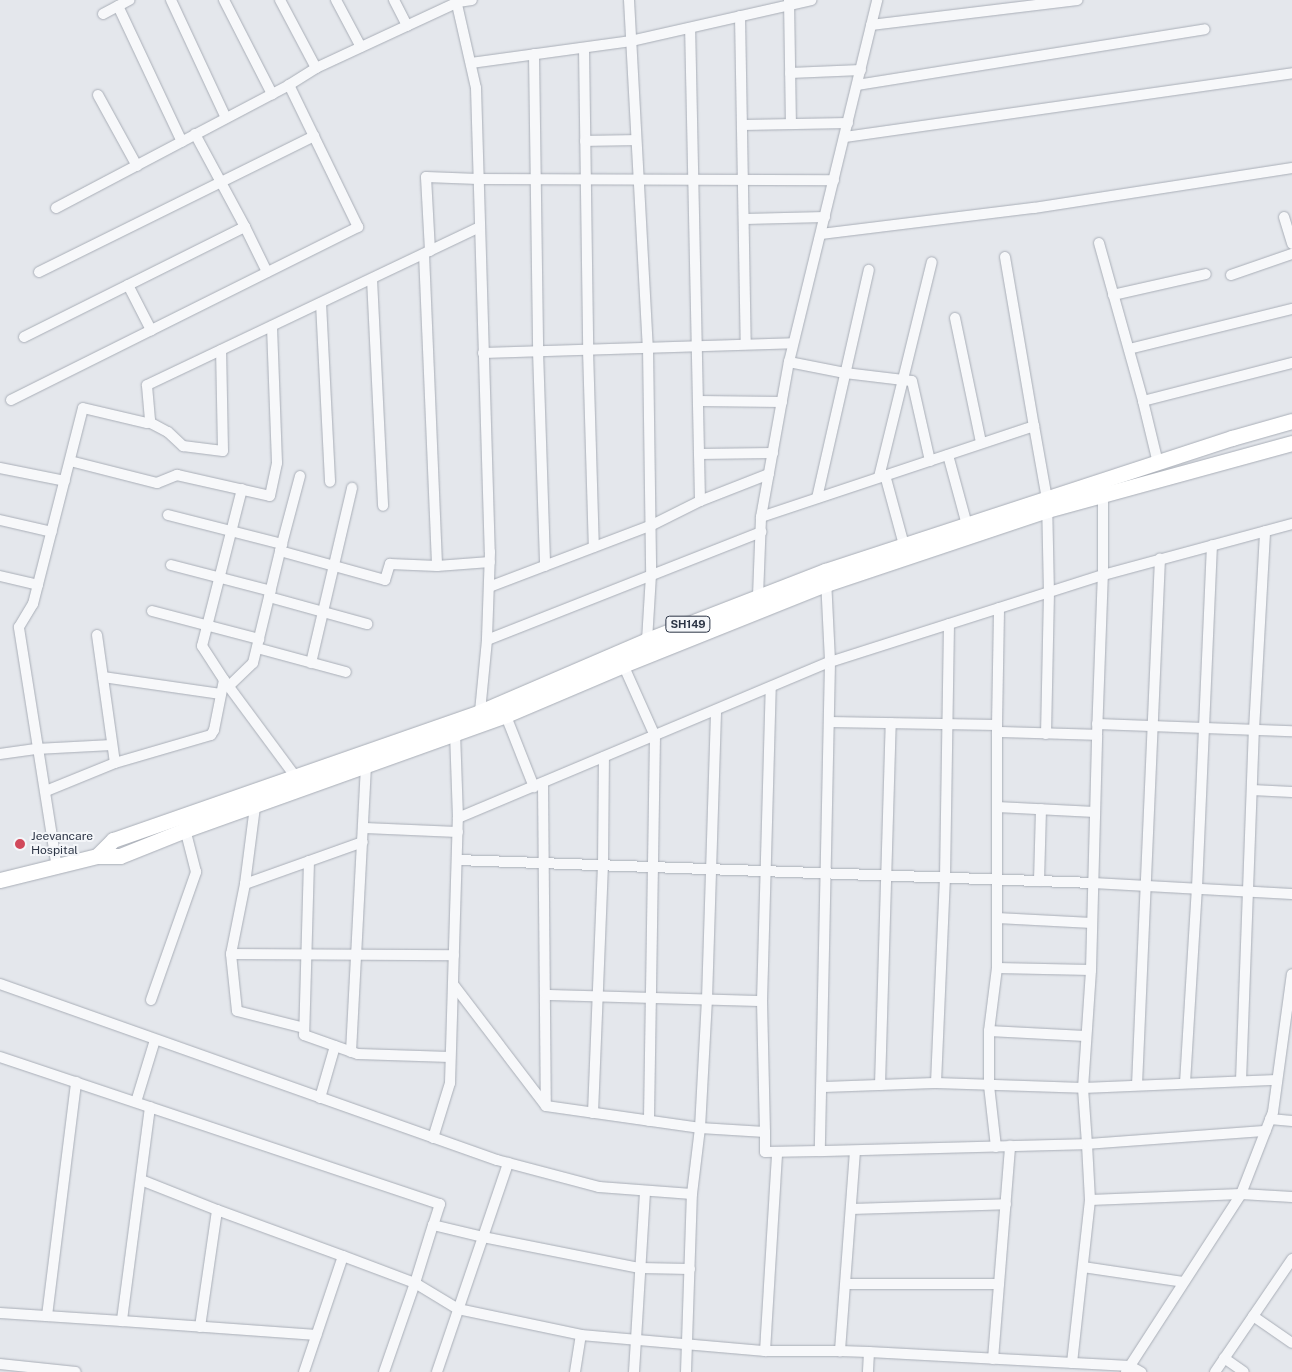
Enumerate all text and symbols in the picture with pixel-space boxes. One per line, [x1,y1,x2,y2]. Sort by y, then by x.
road number: SH149 [664,616,712,632]
place label: Jeevancare Hospital [31,830,93,858]
marker: Jeevancare Hospital [13,837,27,851]

